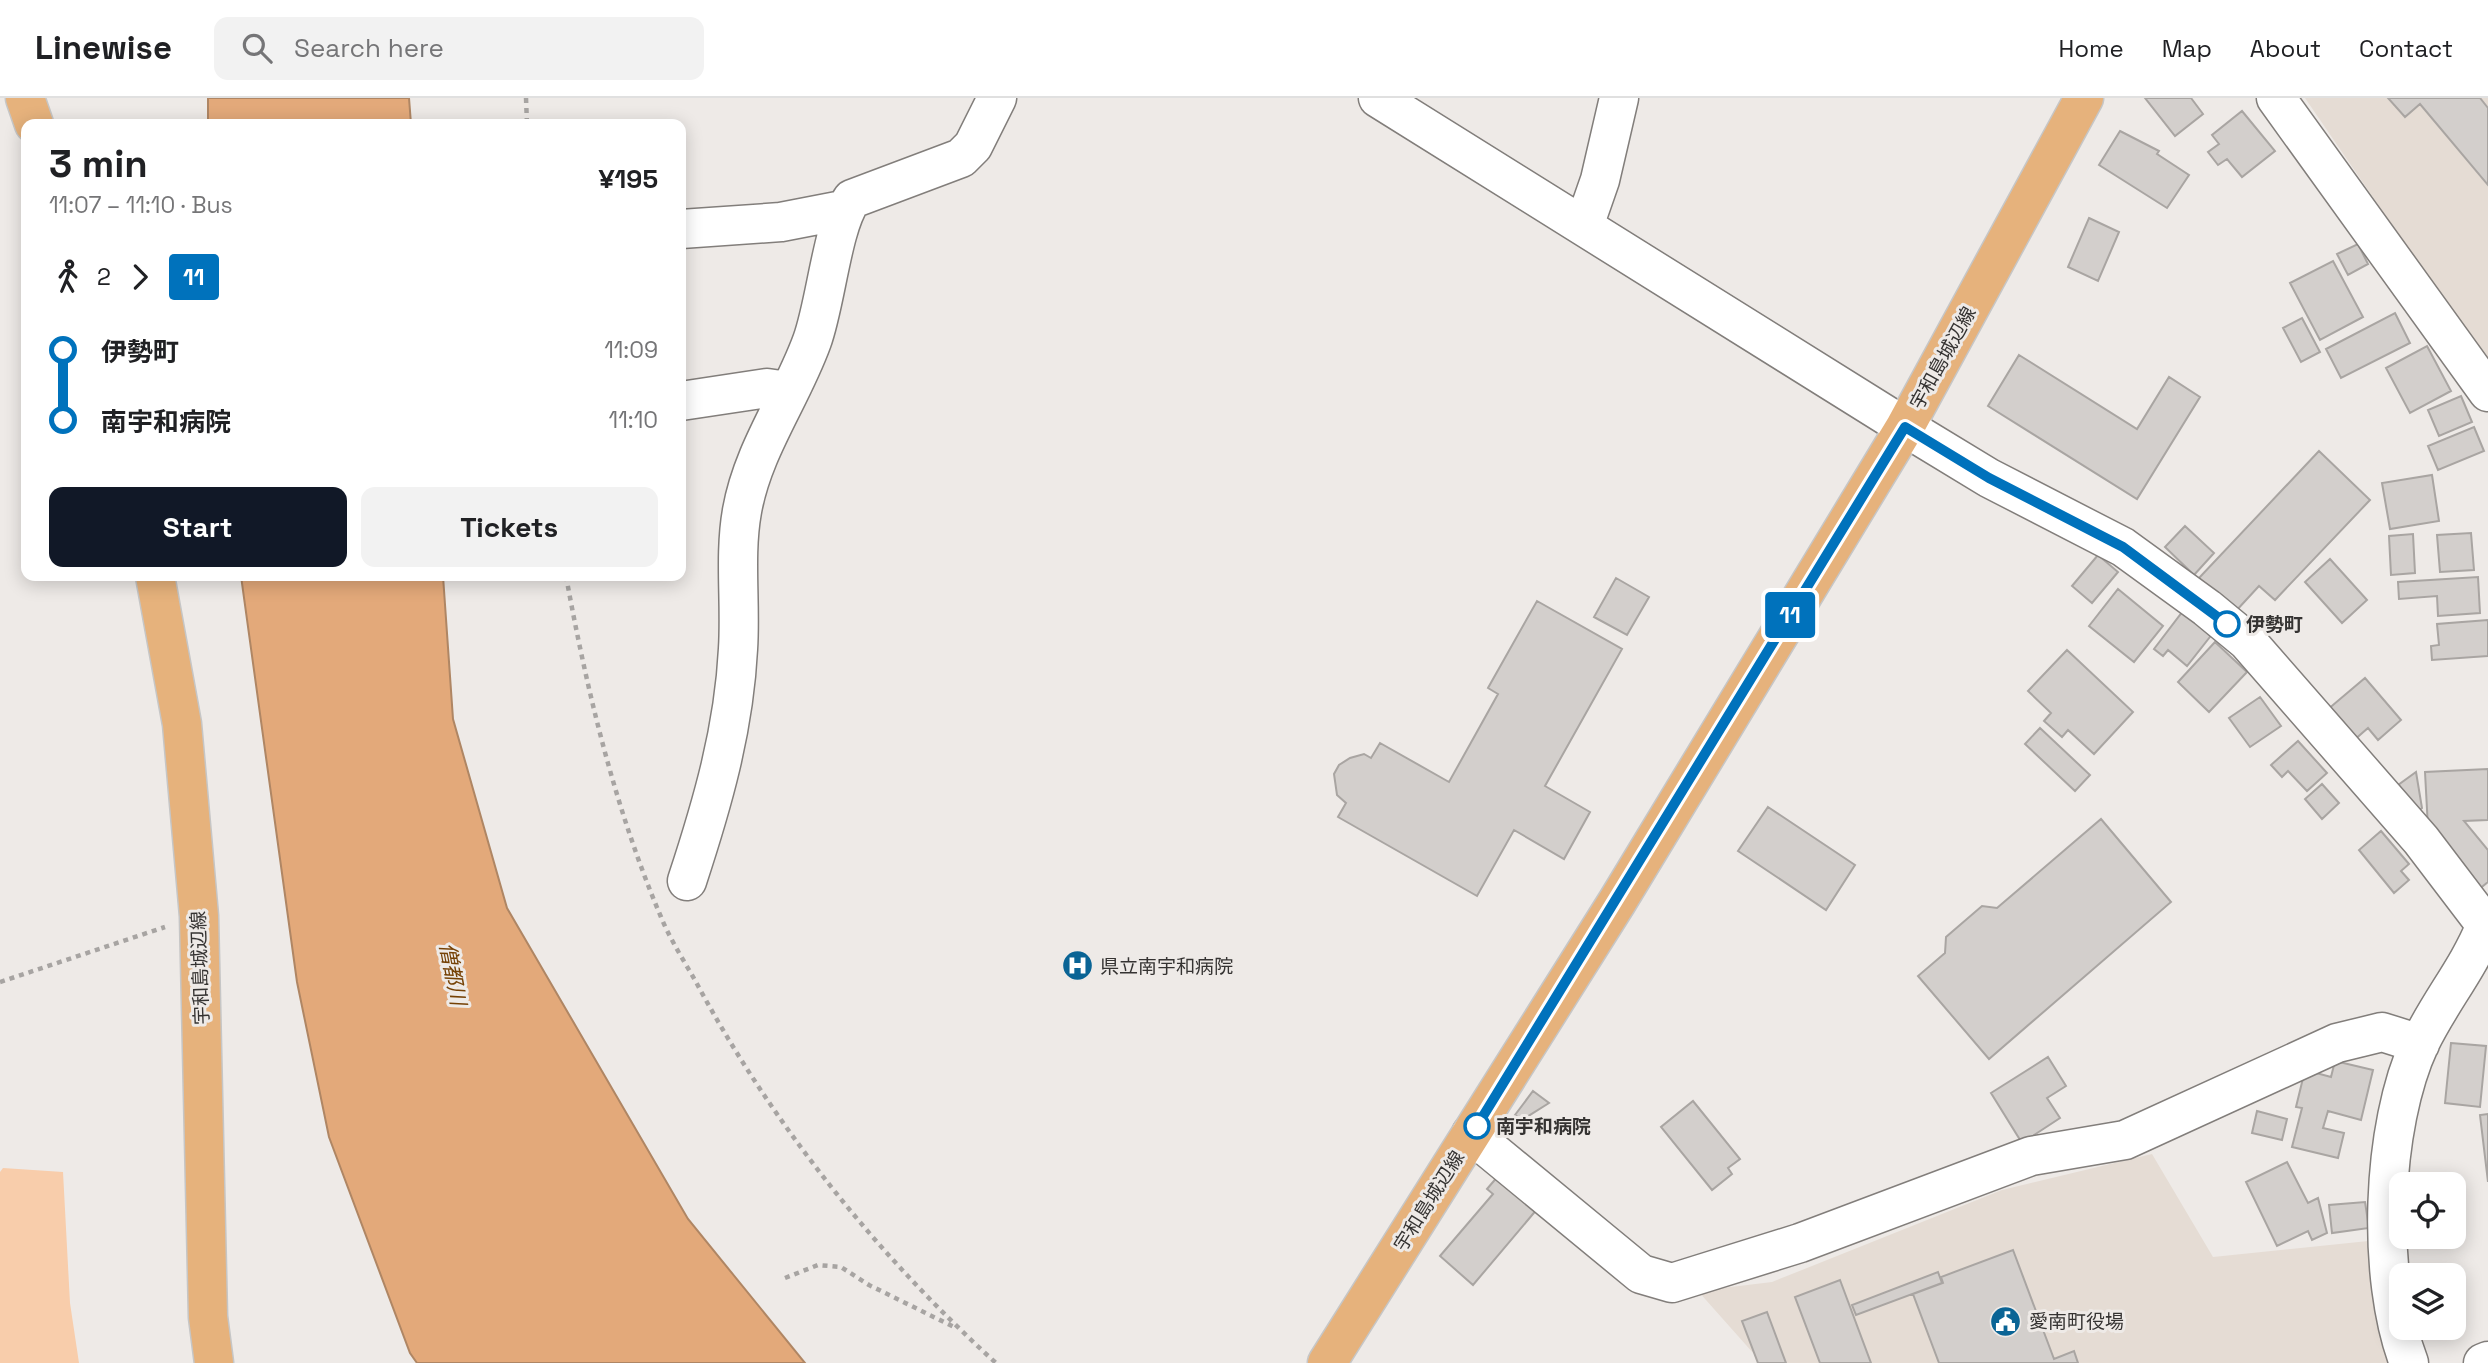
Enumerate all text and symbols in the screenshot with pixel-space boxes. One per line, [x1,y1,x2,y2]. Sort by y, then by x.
search box [214,17,704,80]
text: Linewise [35,27,172,69]
icon: search [238,29,276,67]
text: Search here [294,31,444,65]
text: Home [2058,33,2124,64]
text: Map [2162,33,2212,64]
text: About [2250,33,2321,64]
text: Contact [2359,33,2453,64]
text: 3 min [49,140,148,188]
text: ¥195 [598,162,658,196]
text: 11:07 – 11:10 · Bus [49,190,233,220]
icon: walk [49,258,87,296]
icon: forward [121,258,159,296]
text: 11 [183,261,205,292]
text: 2 [97,262,111,292]
street label: 宇和島城辺線 [1904,302,1982,414]
text: 伊勢町 [101,335,179,369]
text: 11:09 [604,335,658,365]
text: 南宇和病院 [101,405,231,439]
text: 11:10 [609,405,658,435]
button: Start [49,487,347,567]
button: Tickets [361,487,658,567]
line badge: 11 [1758,592,1822,638]
text: 11 [1779,599,1801,630]
marker: 伊勢町 [2214,611,2240,637]
place label: 伊勢町 [2246,612,2303,637]
street label: 宇和島城辺線 [186,911,214,1025]
water label: 僧都川 [434,941,473,1009]
hospital icon: 県立南宇和病院 [1060,949,1094,983]
place label: 県立南宇和病院 [1100,954,1233,979]
marker: 南宇和病院 [1464,1113,1490,1139]
place label: 南宇和病院 [1496,1114,1591,1139]
street label: 宇和島城辺線 [1388,1146,1470,1256]
map controls [2389,1172,2466,1340]
button: locate [2389,1172,2466,1249]
button: layers [2389,1263,2466,1340]
public building icon: 愛南町役場 [1989,1304,2023,1338]
place label: 愛南町役場 [2029,1309,2124,1334]

